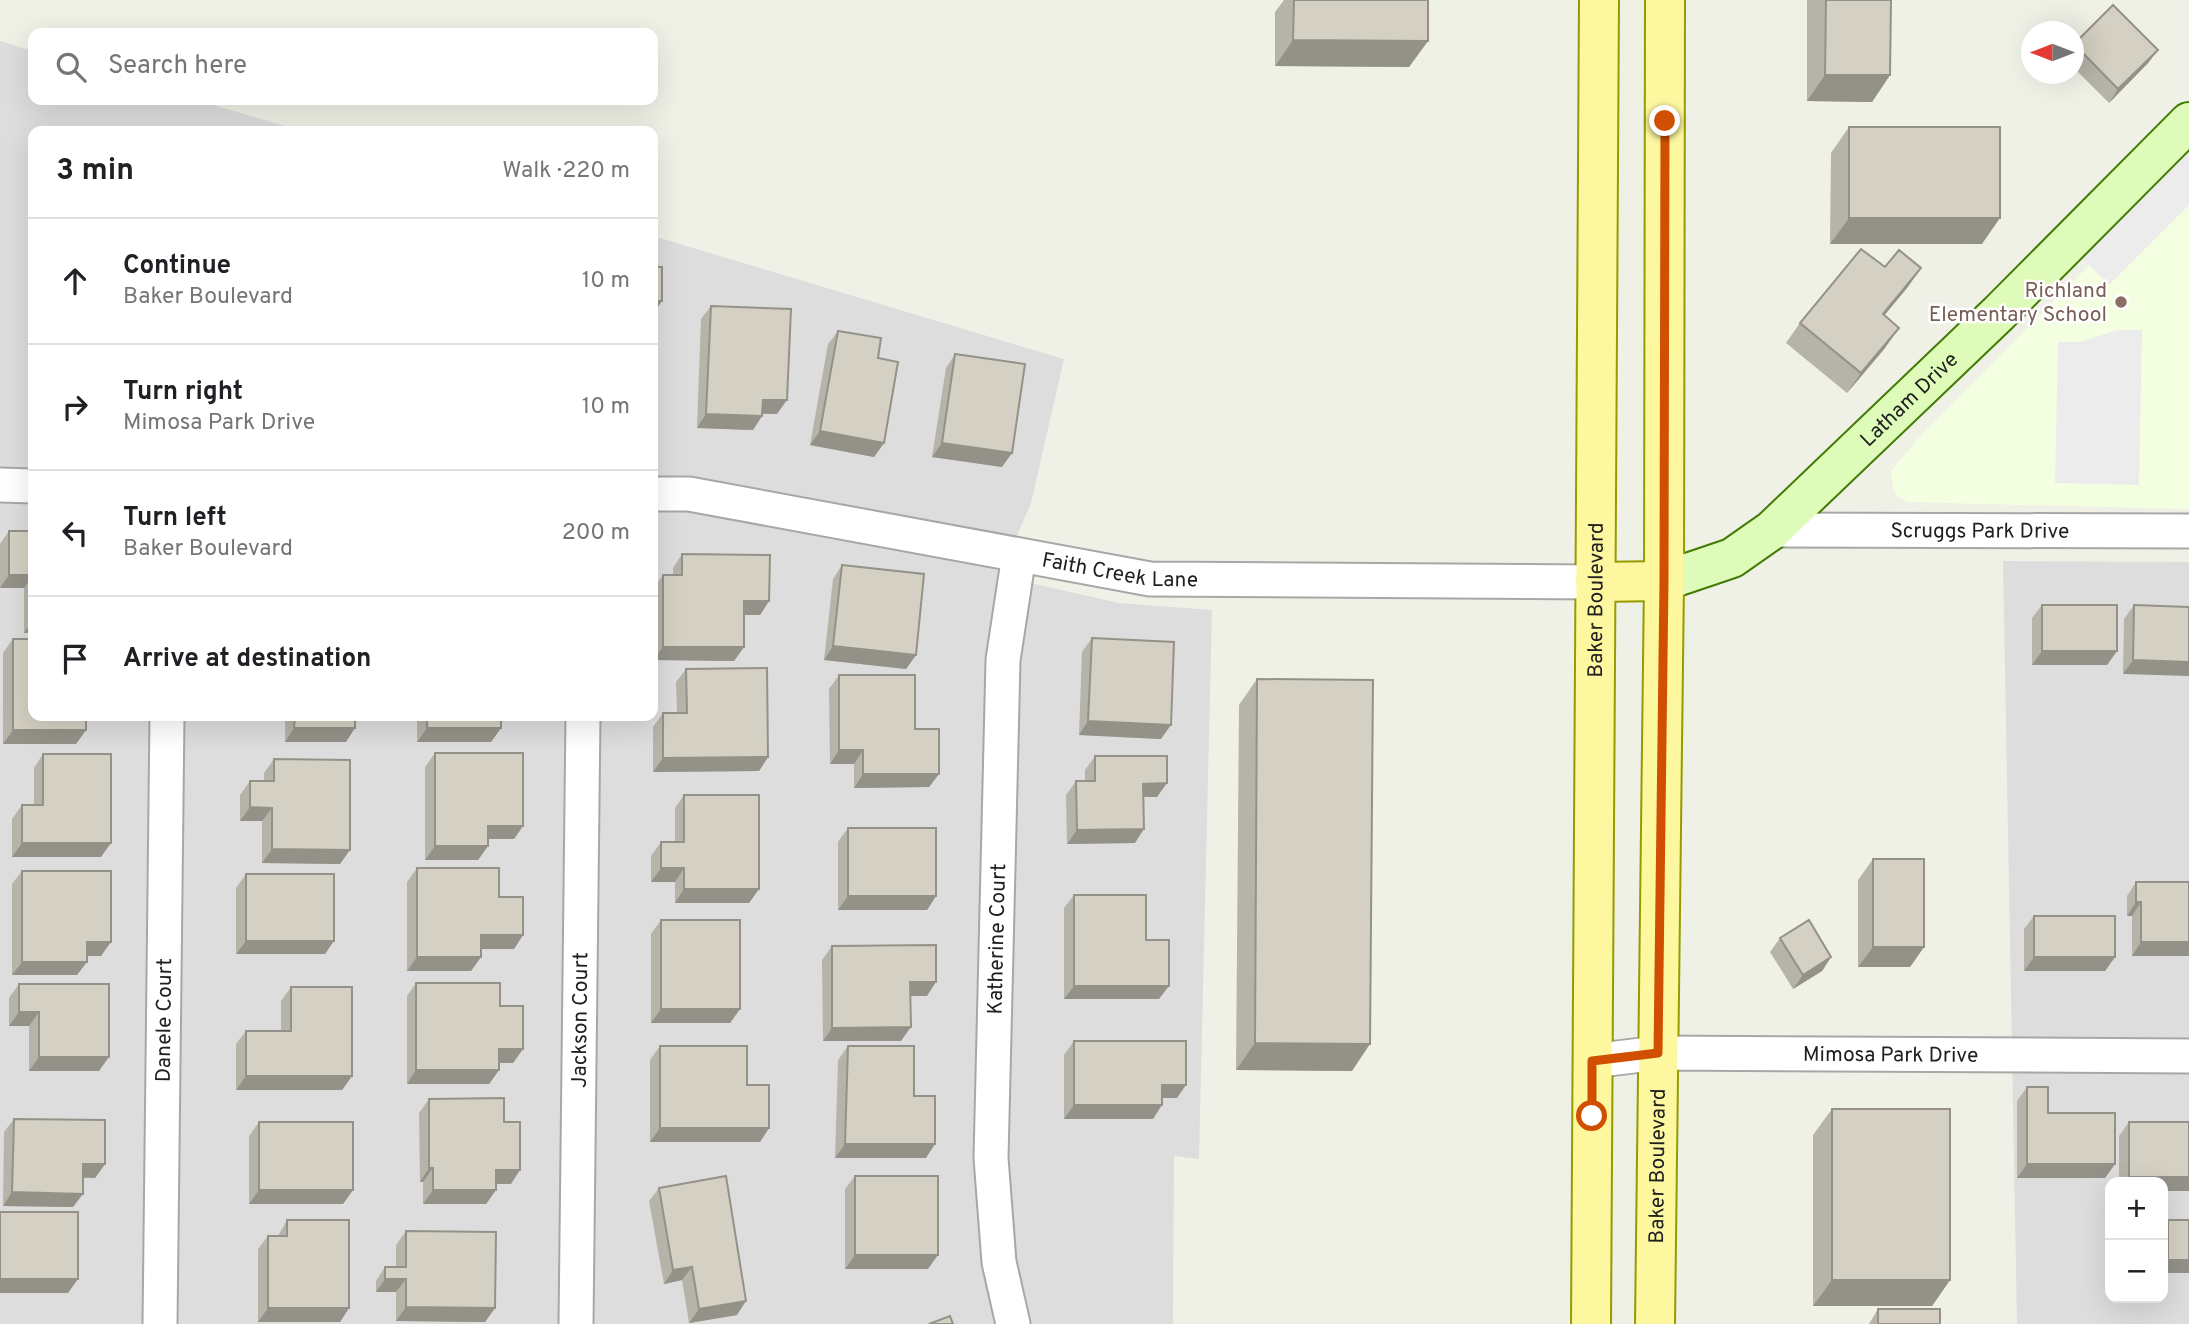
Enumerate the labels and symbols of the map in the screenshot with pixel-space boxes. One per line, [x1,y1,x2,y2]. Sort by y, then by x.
north arrow [2021,21,2084,84]
route end [1649,105,1680,136]
place label: Richland Elementary School [1929,278,2107,329]
marker: Richland Elementary School [2113,294,2129,310]
street label: Latham Drive [1855,347,1965,453]
street label: Scruggs Park Drive [1891,518,2069,546]
street label: Baker Boulevard [1583,522,1611,678]
street label: Faith Creek Lane [1039,547,1198,594]
street label: Katherine Court [982,863,1013,1015]
street label: Jackson Court [567,952,595,1088]
street label: Danele Court [151,958,179,1082]
street label: Mimosa Park Drive [1803,1042,1978,1070]
street label: Baker Boulevard [1644,1088,1673,1244]
route start [1576,1100,1607,1131]

